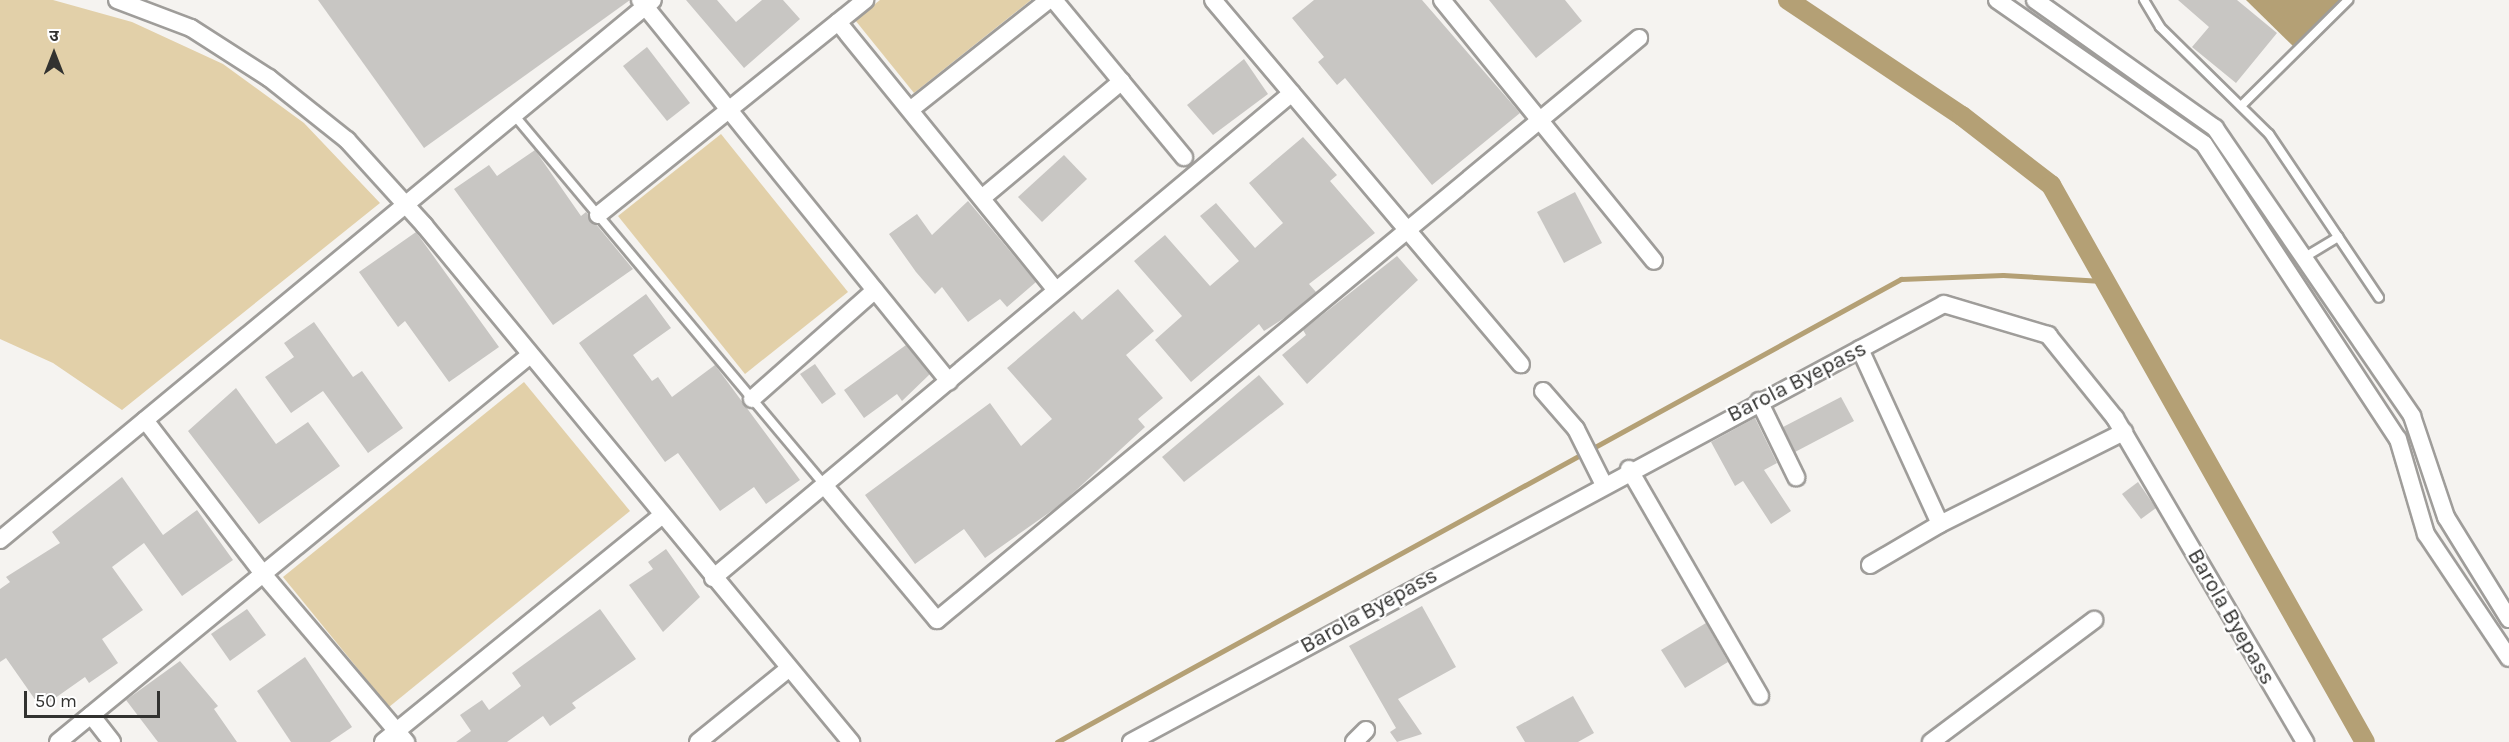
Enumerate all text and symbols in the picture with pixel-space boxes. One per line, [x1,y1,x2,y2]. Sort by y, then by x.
north arrow [24,24,84,84]
text: उ [49,26,59,45]
street label: Barola Byepass [1723,336,1871,428]
street label: Barola Byepass [2181,544,2281,690]
street label: Barola Byepass [1296,562,1442,660]
scale bar [27,679,164,717]
text: 50 m [35,690,77,712]

